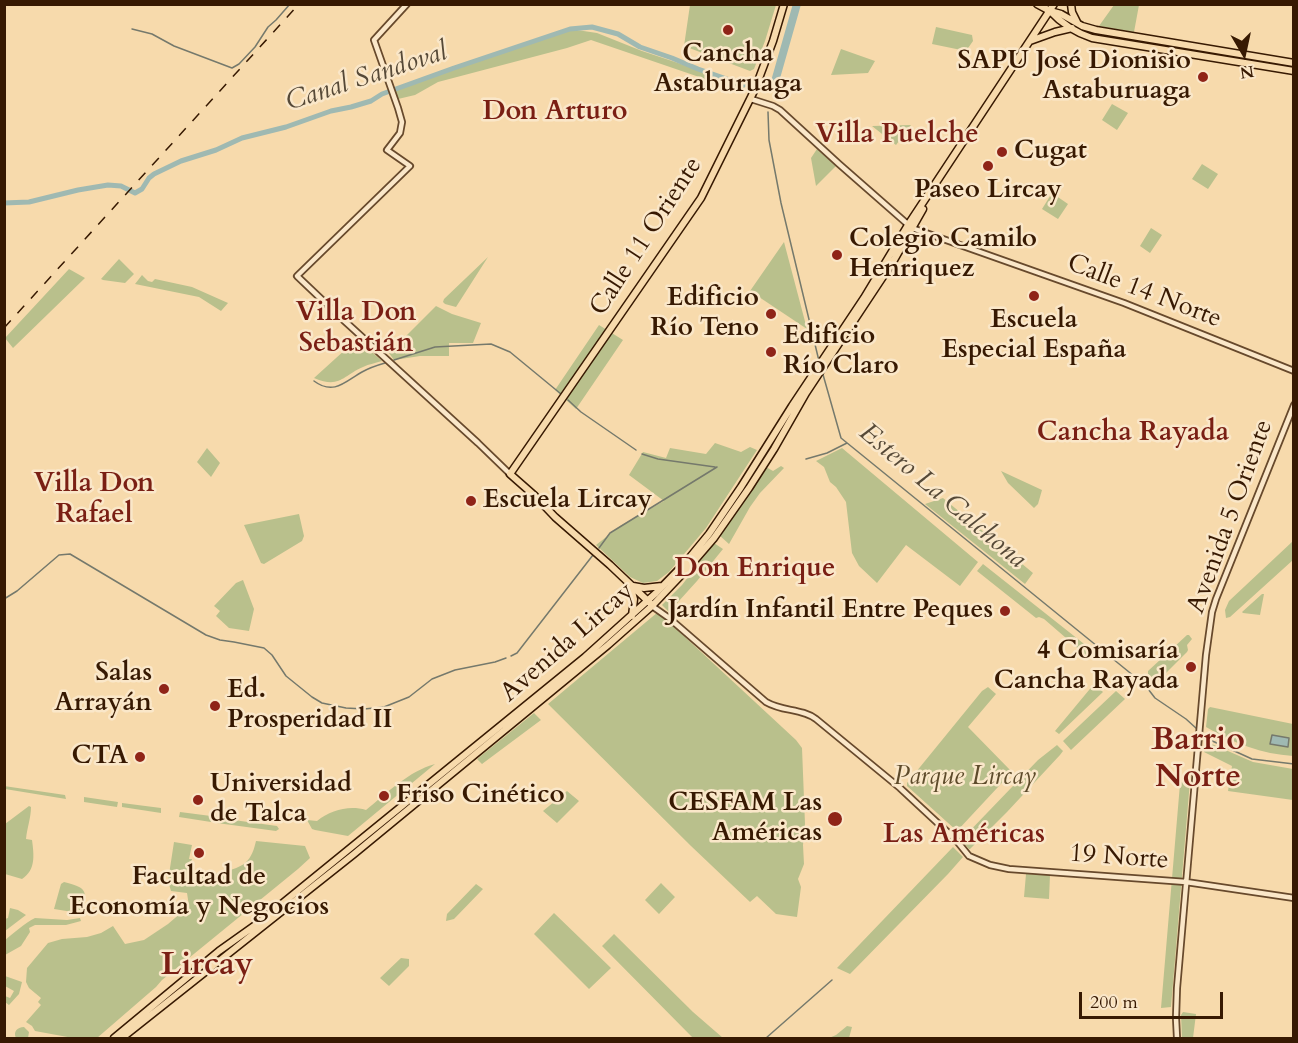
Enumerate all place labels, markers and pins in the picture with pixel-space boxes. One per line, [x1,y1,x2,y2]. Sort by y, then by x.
marker: Cancha Astaburuaga [721,23,735,37]
place label: Cancha Astaburuaga [654,39,802,100]
place label: SAPU José Dionisio Astaburuaga [958,46,1191,107]
marker: SAPU José Dionisio Astaburuaga [1196,70,1210,84]
place label: Cugat [1014,136,1087,168]
marker: Cugat [995,145,1009,159]
marker: Paseo Lircay [981,159,995,173]
place label: Paseo Lircay [914,175,1062,207]
place label: Colegio Camilo Henriquez [849,224,1037,286]
marker: Colegio Camilo Henriquez [830,248,844,262]
place label: Edificio Río Teno [650,283,759,344]
marker: Escuela Especial España [1027,289,1041,303]
place label: Escuela Especial España [941,305,1127,366]
marker: Edificio Río Teno [764,307,778,321]
place label: Edificio Río Claro [783,321,899,382]
marker: Edificio Río Claro [764,345,778,359]
place label: Escuela Lircay [483,485,652,517]
marker: Escuela Lircay [464,494,478,508]
place label: Jardín Infantil Entre Peques [668,595,993,627]
marker: Jardín Infantil Entre Peques [998,604,1012,618]
place label: 4 Comisaría Cancha Rayada [994,636,1179,698]
place label: Salas Arrayán [54,658,152,720]
marker: 4 Comisaría Cancha Rayada [1184,660,1198,674]
place label: Ed. Prosperidad II [227,675,393,736]
marker: Salas Arrayán [157,682,171,696]
marker: Ed. Prosperidad II [208,699,222,713]
place label: CTA [72,741,128,773]
marker: CTA [133,750,147,764]
place label: Universidad de Talca [210,769,352,831]
place label: Friso Cinético [396,780,565,812]
place label: CESFAM Las Américas [668,788,822,850]
marker: Friso Cinético [377,789,391,803]
marker: Universidad de Talca [191,793,205,807]
marker: CESFAM Las Américas [826,810,844,828]
marker: Facultad de Economía y Negocios [192,846,206,860]
place label: Facultad de Economía y Negocios [69,862,329,924]

